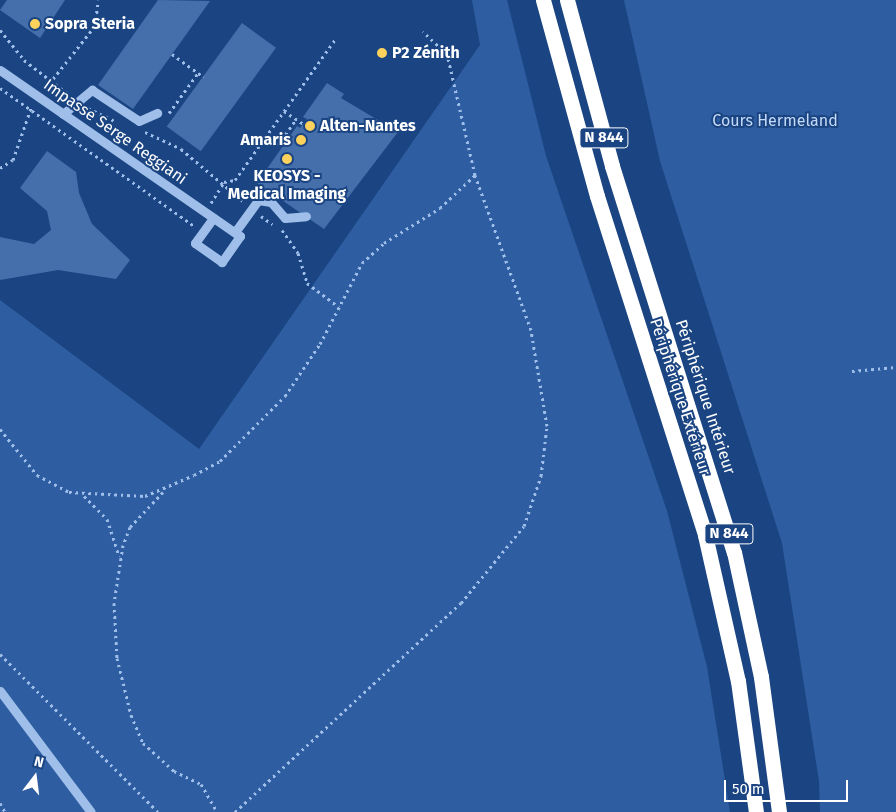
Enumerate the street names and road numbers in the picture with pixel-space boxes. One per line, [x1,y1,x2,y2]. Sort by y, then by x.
street label: Impasse Serge Reggiani [40,75,190,189]
road number: N 844 [579,126,629,150]
street label: Périphérique Extérieur [646,316,714,478]
street label: Périphérique Intérieur [671,317,739,477]
road number: N 844 [704,522,754,546]

